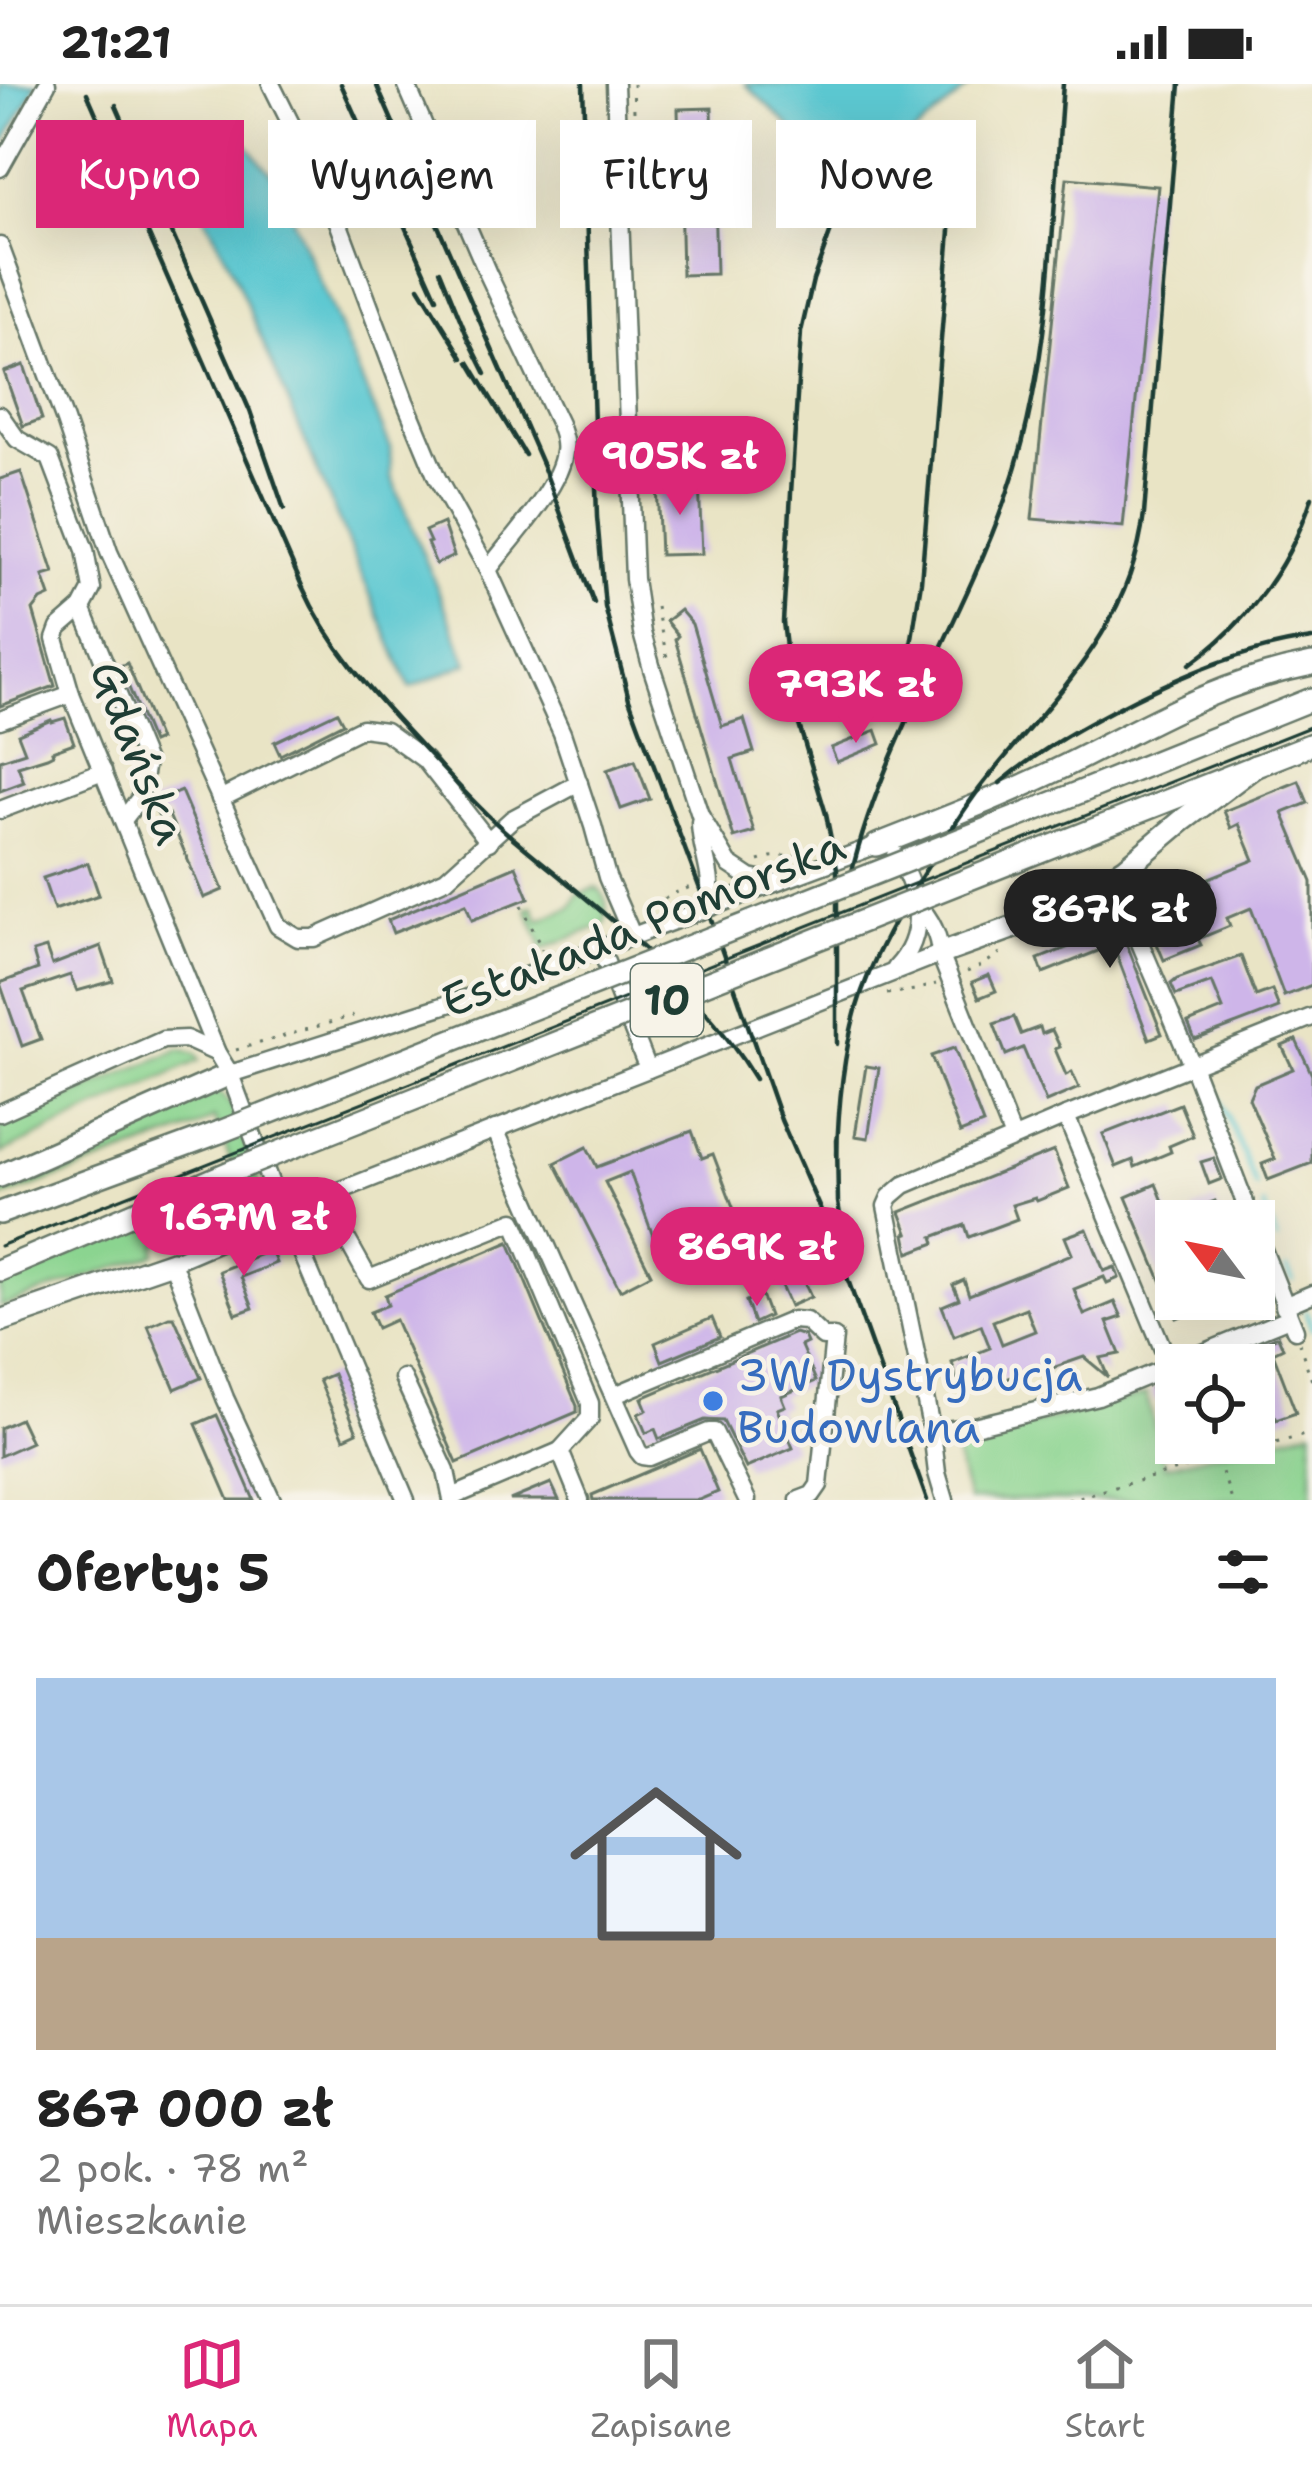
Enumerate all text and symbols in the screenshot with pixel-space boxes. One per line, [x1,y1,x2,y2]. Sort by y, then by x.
text: 21:21 [60,12,172,72]
chip: Kupno [36,120,244,228]
chip: Wynajem [268,120,536,228]
chip: Filtry [560,120,752,228]
chip: Nowe [776,120,976,228]
pin: 905K zł [569,416,791,518]
text: 905K zł [601,429,759,481]
pin: 793K zł [745,644,967,746]
street label: Gdańska [77,652,201,852]
text: 793K zł [776,657,936,709]
street label: Estakada Pomorska [433,815,853,1031]
pin: 867K zł [999,869,1221,971]
text: 867K zł [1031,882,1189,934]
road number: 10 [631,964,703,1036]
pin: 1.67M zł [120,1177,368,1279]
text: 1.67M zł [158,1190,330,1242]
north arrow [1155,1200,1275,1320]
map controls [1155,1200,1275,1464]
pin: 869K zł [646,1207,868,1309]
text: 869K zł [677,1220,837,1272]
button: locate [1155,1344,1275,1464]
place label: 3W Dystrybucja Budowlana [737,1345,1083,1457]
marker: 3W Dystrybucja Budowlana [700,1388,726,1414]
text: Oferty: 5 [36,1538,270,1606]
icon: filters [1210,1539,1276,1605]
icon: home [548,1756,764,1972]
text: 867 000 zł [36,2074,333,2142]
text: 2 pok. · 78 m² [36,2142,309,2194]
text: Mieszkanie [36,2194,248,2246]
tab: Mapa [166,2331,258,2448]
tab: Zapisane [590,2331,732,2448]
tab: Start [1065,2331,1146,2448]

